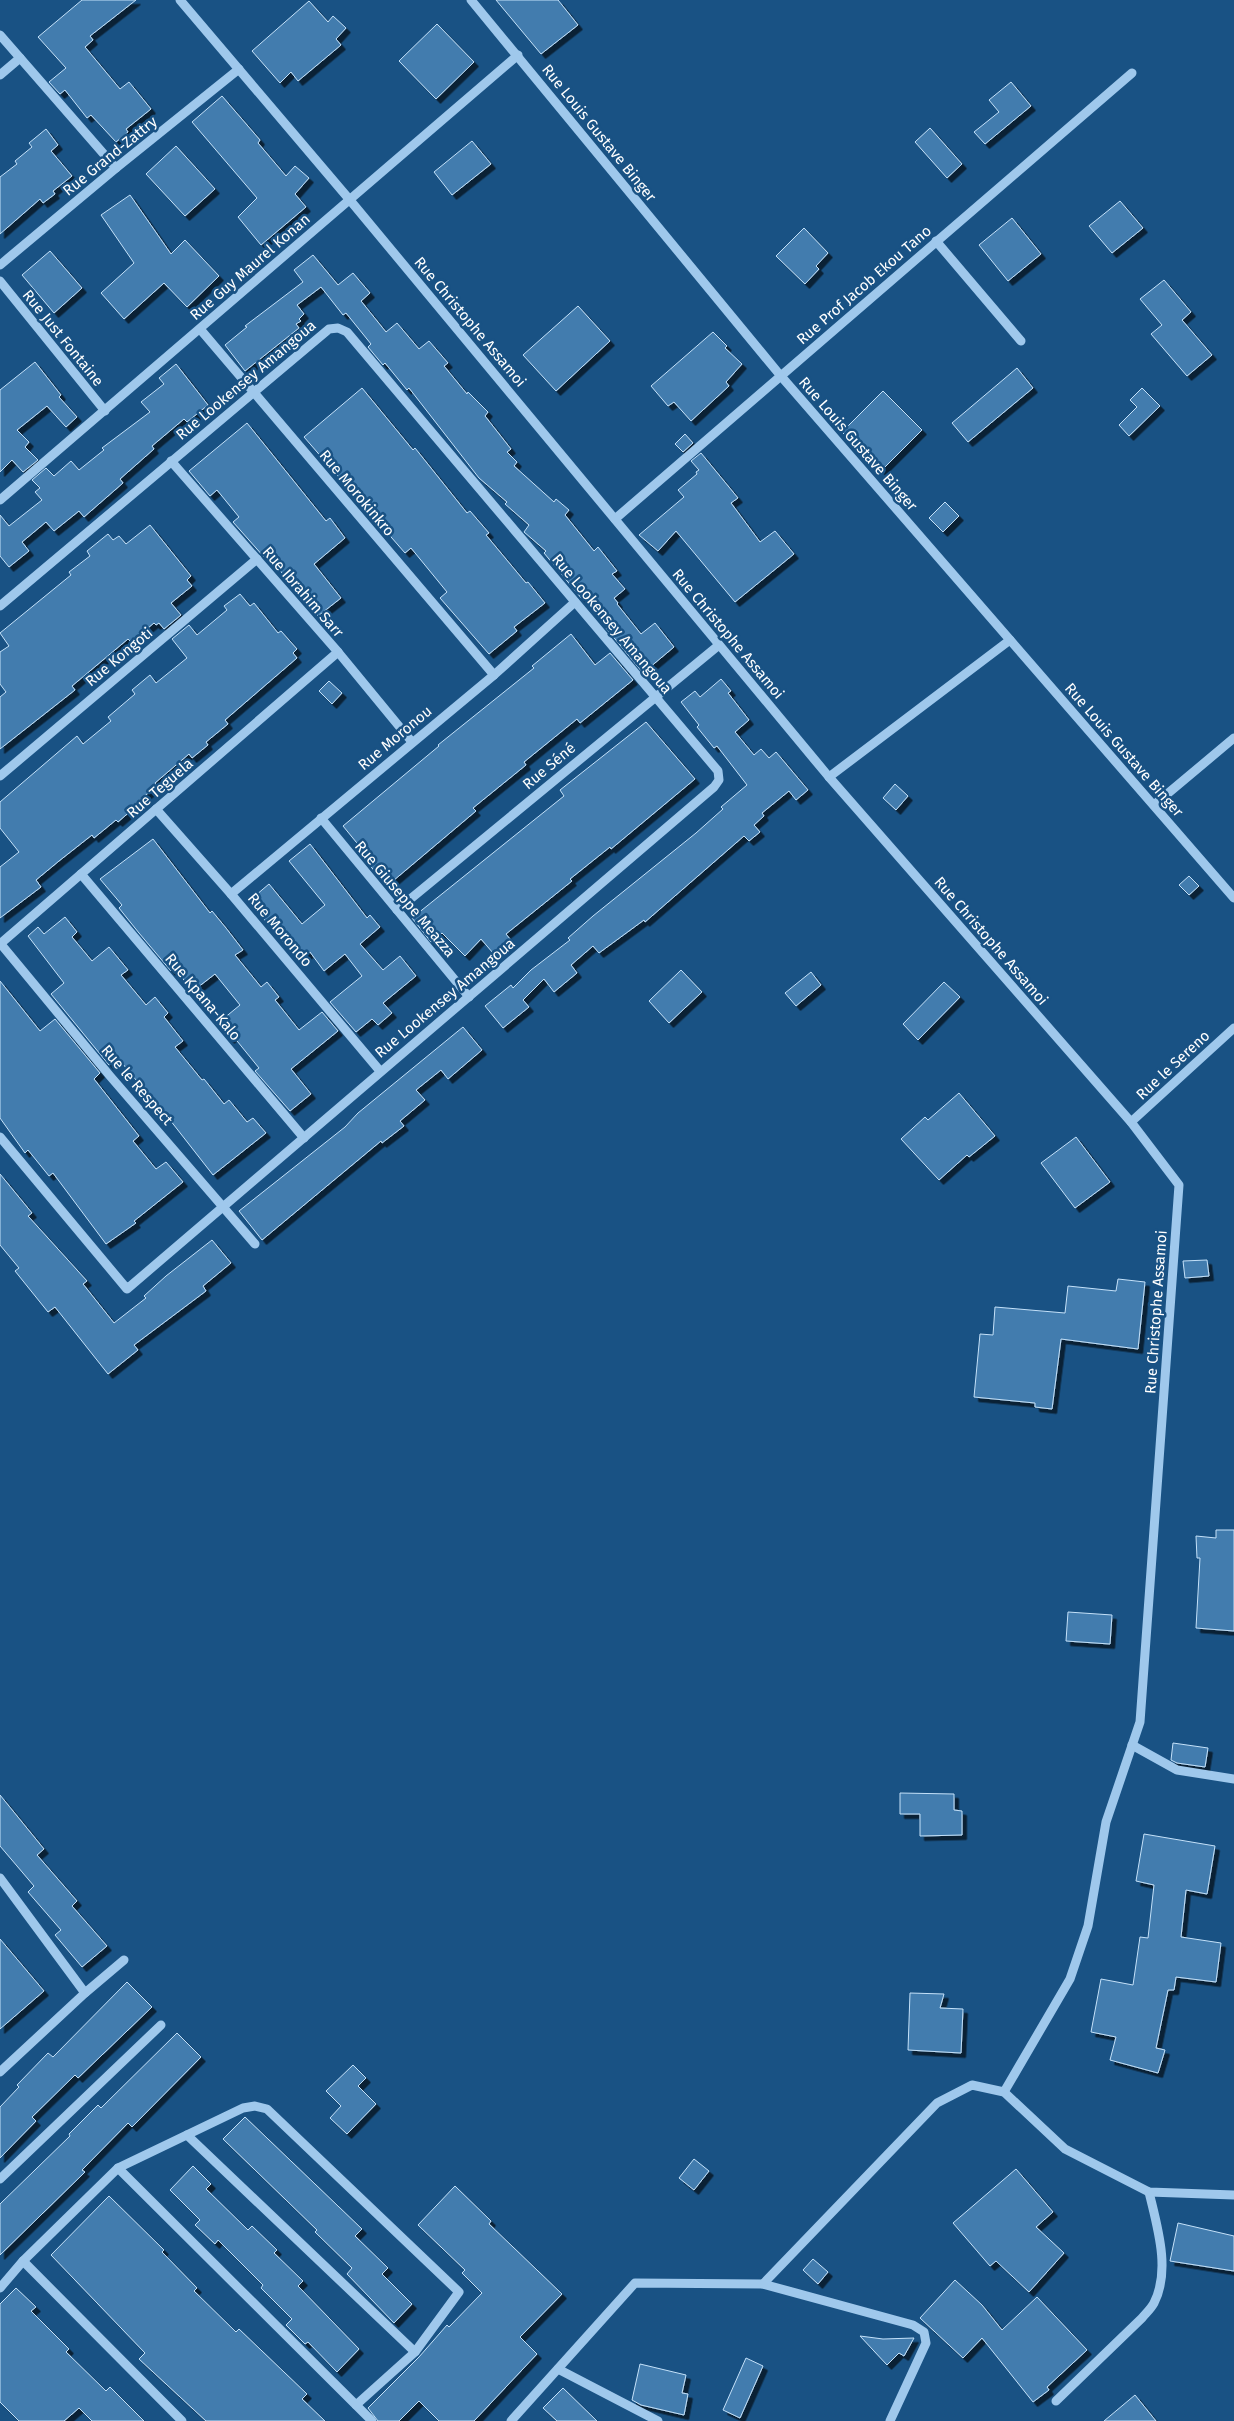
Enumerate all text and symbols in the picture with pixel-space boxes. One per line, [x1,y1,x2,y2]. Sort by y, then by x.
street label: Rue Louis Gustave Binger [538,61,660,205]
street label: Rue Grand-Zattry [59,112,161,199]
street label: Rue Guy Maurel Konan [186,210,314,324]
street label: Rue Prof Jacob Ekou Tano [793,222,935,348]
street label: Rue Christophe Assamoi [410,253,530,391]
street label: Rue Just Fontaine [19,286,107,390]
street label: Rue Lookensey Amangoua [172,316,320,444]
street label: Rue Louis Gustave Binger [795,373,921,515]
street label: Rue Morokinkro [316,446,398,540]
street label: Rue Ibrahim Sarr [259,543,347,641]
street label: Rue Lookensey Amangoua [548,550,676,698]
street label: Rue Christophe Assamoi [668,565,788,703]
street label: Rue Kongoti [82,624,156,690]
street label: Rue Louis Gustave Binger [1061,679,1187,821]
street label: Rue Moronou [354,702,436,774]
street label: Rue Séné [519,739,579,793]
street label: Rue Teguela [123,754,197,822]
street label: Rue Giuseppe Meazza [351,837,459,961]
street label: Rue Christophe Assamoi [930,873,1052,1009]
street label: Rue Morondo [244,889,316,971]
street label: Rue Lookensey Amangoua [371,934,519,1062]
street label: Rue Kpana-Kalo [161,950,245,1044]
street label: Rue le Sereno [1133,1026,1213,1104]
street label: Rue le Respect [97,1041,177,1129]
street label: Rue Christophe Assamoi [1141,1230,1171,1394]

